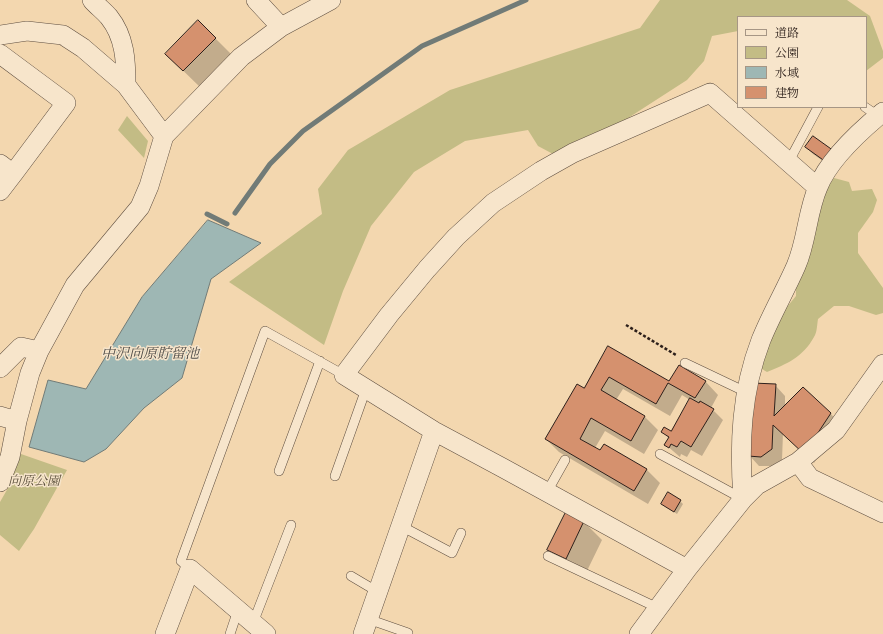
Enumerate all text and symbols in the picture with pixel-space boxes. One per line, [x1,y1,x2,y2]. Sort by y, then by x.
legend [737,16,867,108]
text: 道路 [775,26,799,41]
text: 公園 [775,46,799,61]
text: 水域 [775,66,799,81]
text: 建物 [775,86,799,101]
water label: 中沢向原貯留池 [101,347,199,363]
park label: 向原公園 [8,474,60,490]

